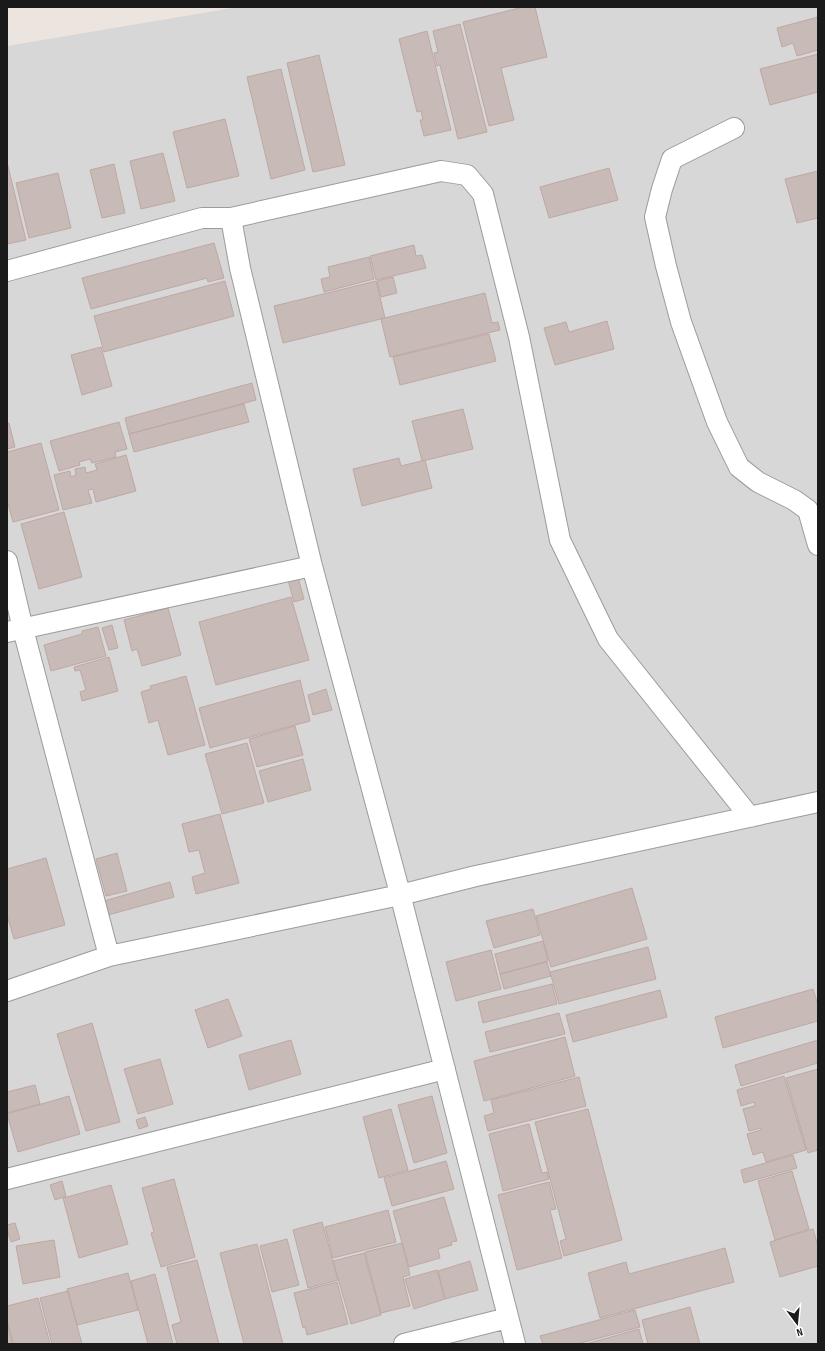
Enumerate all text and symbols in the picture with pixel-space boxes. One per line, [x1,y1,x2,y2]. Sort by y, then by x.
north arrow [777,1303,817,1343]
text: N [795,1325,804,1339]

